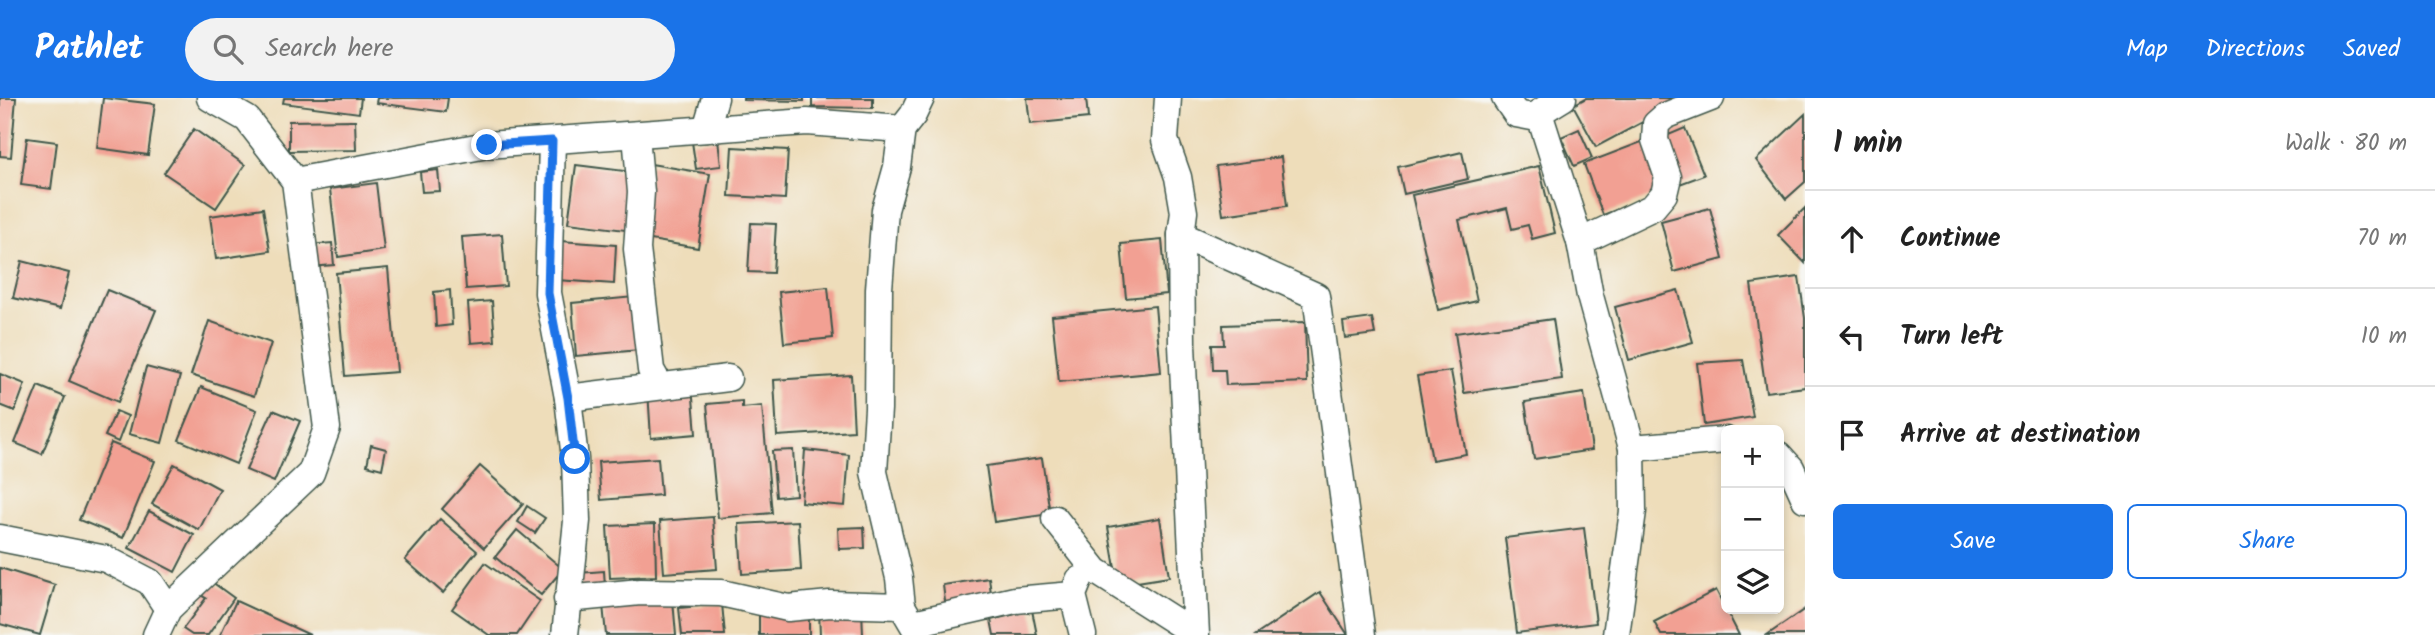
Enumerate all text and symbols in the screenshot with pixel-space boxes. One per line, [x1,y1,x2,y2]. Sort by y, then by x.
search box [185,18,675,81]
text: Pathlet [35,23,143,76]
text: Search here [265,28,393,70]
icon: search [209,30,247,68]
text: Map [2126,30,2168,69]
text: Directions [2206,30,2305,69]
text: Saved [2343,30,2400,69]
text: 1 min [1833,120,1903,168]
text: Walk · 80 m [2285,126,2407,162]
route end [471,129,502,160]
text: Continue [1900,218,2001,260]
icon: ahead [1833,220,1871,258]
text: 70 m [2357,221,2407,257]
text: Turn left [1900,316,2003,358]
icon: left [1833,318,1871,356]
text: 10 m [2361,319,2407,355]
text: Arrive at destination [1900,414,2140,456]
icon: arrive [1833,416,1871,454]
map controls [1721,425,1784,614]
button: + [1721,425,1784,488]
route start [559,443,590,474]
button: − [1721,488,1784,551]
button: Save [1833,504,2113,579]
button: Share [2127,504,2407,579]
button: layers [1721,551,1784,614]

